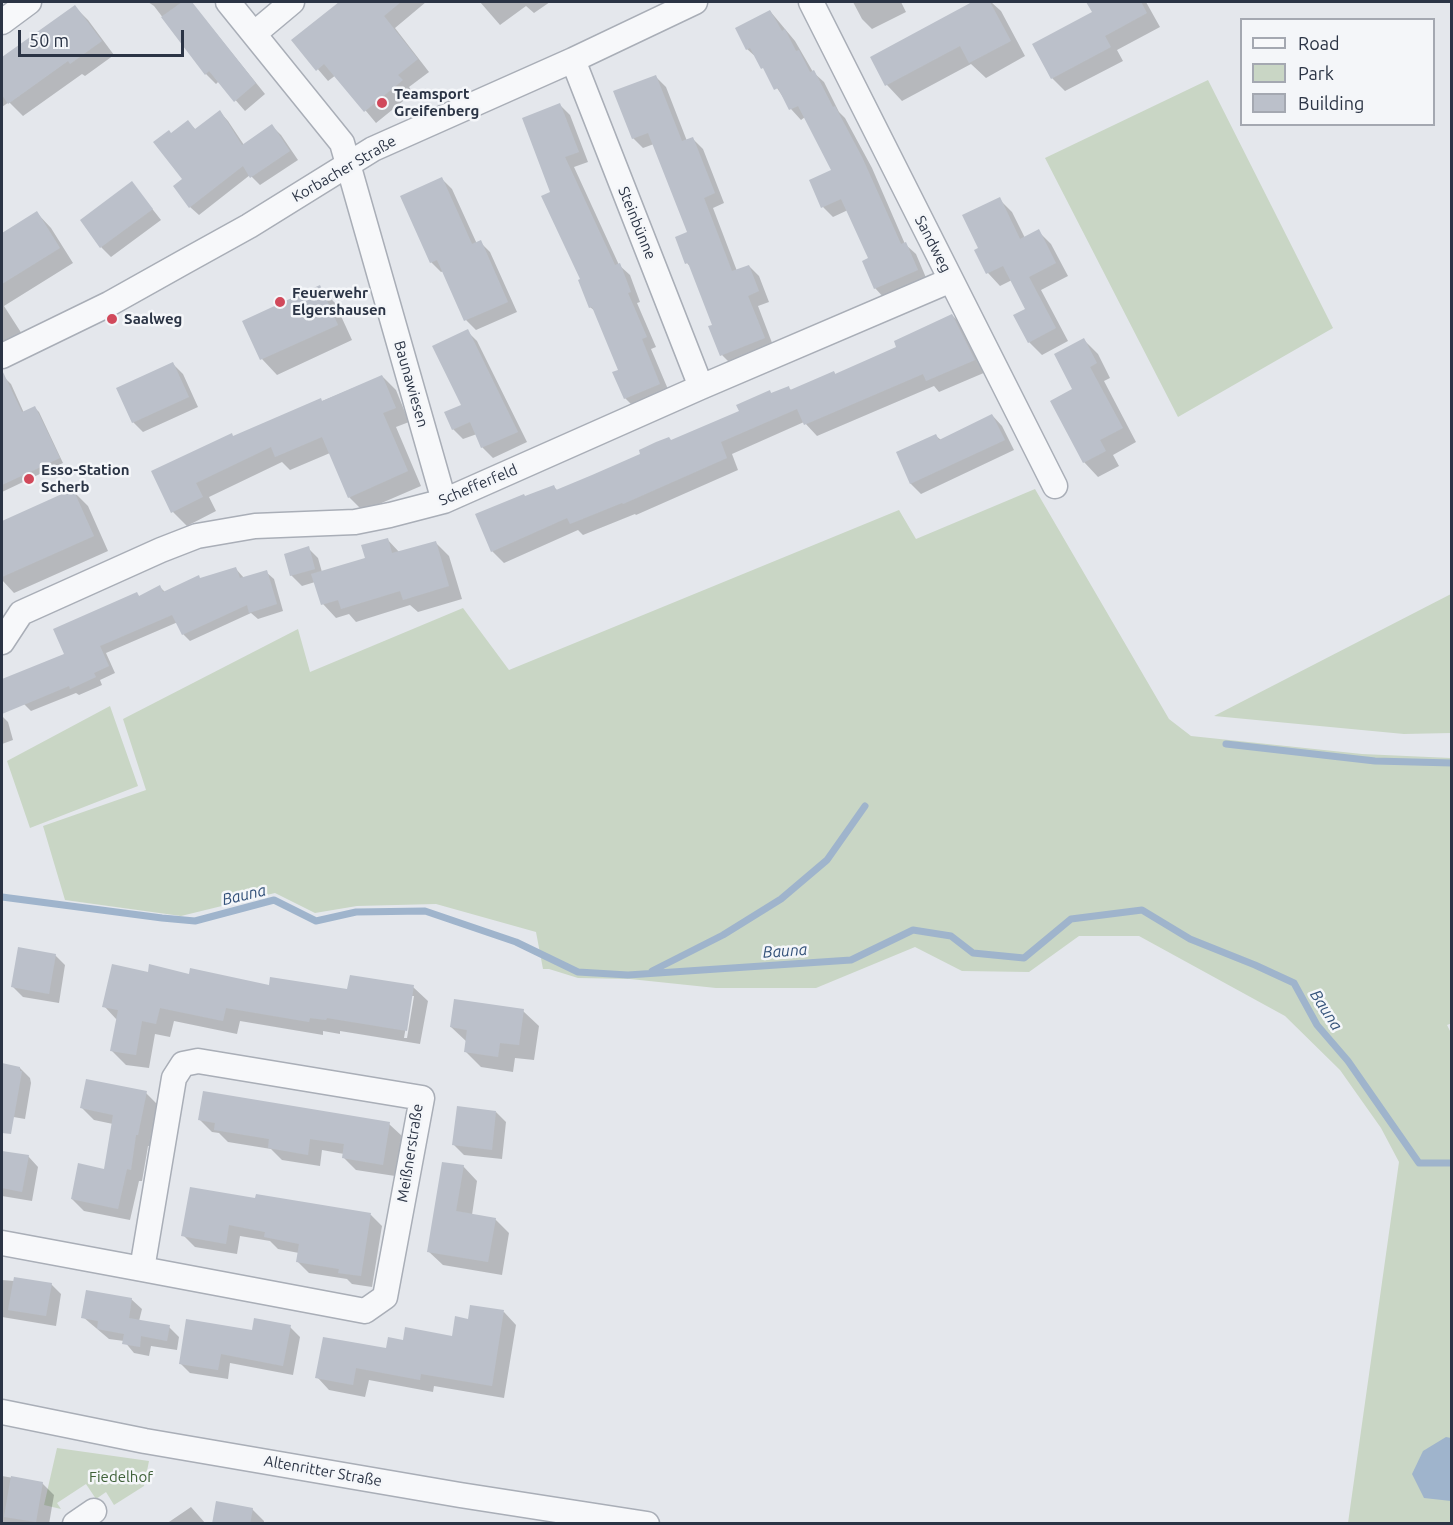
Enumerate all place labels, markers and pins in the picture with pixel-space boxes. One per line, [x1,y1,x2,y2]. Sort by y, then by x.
place label: Teamsport Greifenberg [394,85,479,120]
marker: Teamsport Greifenberg [375,96,389,110]
place label: Feuerwehr Elgershausen [292,284,386,319]
marker: Feuerwehr Elgershausen [273,295,287,309]
place label: Saalweg [124,310,182,328]
marker: Saalweg [105,312,119,326]
place label: Esso-Station Scherb [41,461,129,496]
marker: Esso-Station Scherb [22,472,36,486]

